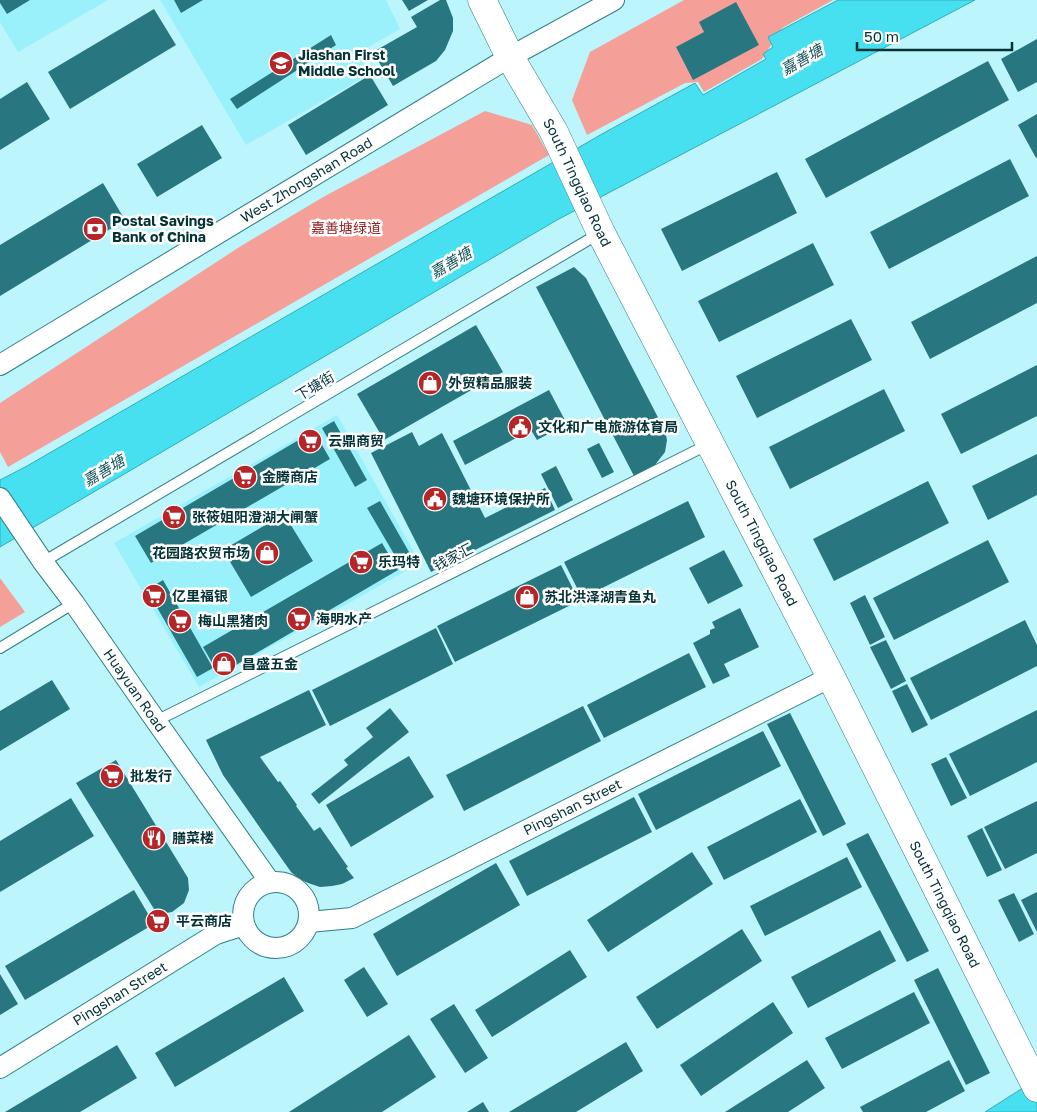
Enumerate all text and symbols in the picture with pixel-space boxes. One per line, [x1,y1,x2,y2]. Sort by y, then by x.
scale bar [857,20,1012,52]
text: 50 m [864,27,899,45]
water label: 嘉善塘 [778,39,828,78]
place label: Jiashan First Middle School [298,46,396,79]
school or university icon: Jiashan First Middle School [268,50,294,76]
street label: South Tingqiao Road [540,115,615,249]
street label: West Zhongshan Road [237,133,375,226]
place label: Postal Savings Bank of China [112,212,214,245]
bank icon: Postal Savings Bank of China [82,216,108,242]
park label: 嘉善塘绿道 [311,219,381,236]
water label: 嘉善塘 [427,241,477,281]
street label: 下塘街 [292,367,337,404]
shop icon: 外贸精品服装 [417,370,443,396]
place label: 外贸精品服装 [448,374,532,391]
public building icon: 文化和广电旅游体育局 [507,414,533,440]
place label: 文化和广电旅游体育局 [538,418,678,435]
supermarket icon: 云鼎商贸 [297,428,323,454]
place label: 云鼎商贸 [328,432,384,449]
water label: 嘉善塘 [80,449,130,489]
supermarket icon: 金腾商店 [232,464,258,490]
place label: 金腾商店 [262,468,318,485]
street label: South Tingqiao Road [722,477,802,609]
public building icon: 魏塘环境保护所 [422,486,448,512]
place label: 魏塘环境保护所 [452,490,550,507]
supermarket icon: 张筱姐阳澄湖大闸蟹 [161,504,187,530]
place label: 张筱姐阳澄湖大闸蟹 [192,508,318,525]
street label: 钱家汇 [430,539,475,574]
shop icon: 花园路农贸市场 [254,540,280,566]
place label: 花园路农贸市场 [152,544,250,561]
supermarket icon: 乐玛特 [348,549,374,575]
place label: 乐玛特 [378,553,420,570]
supermarket icon: 亿里福银 [141,583,167,609]
shop icon: 苏北洪泽湖青鱼丸 [514,584,540,610]
place label: 亿里福银 [172,587,228,604]
place label: 苏北洪泽湖青鱼丸 [544,588,656,605]
supermarket icon: 海明水产 [286,606,312,632]
supermarket icon: 梅山黑猪肉 [167,608,193,634]
place label: 海明水产 [316,610,372,627]
place label: 梅山黑猪肉 [198,612,268,629]
street label: Huayuan Road [100,645,170,735]
shop icon: 昌盛五金 [211,651,237,677]
place label: 昌盛五金 [242,655,298,672]
supermarket icon: 批发行 [99,763,125,789]
place label: 批发行 [130,767,172,784]
street label: Pingshan Street [520,775,624,838]
restaurant icon: 膳菜楼 [141,825,167,851]
place label: 膳菜楼 [172,829,214,846]
street label: South Tingqiao Road [906,838,984,970]
supermarket icon: 平云商店 [145,908,171,934]
place label: 平云商店 [176,912,232,929]
street label: Pingshan Street [69,958,170,1029]

